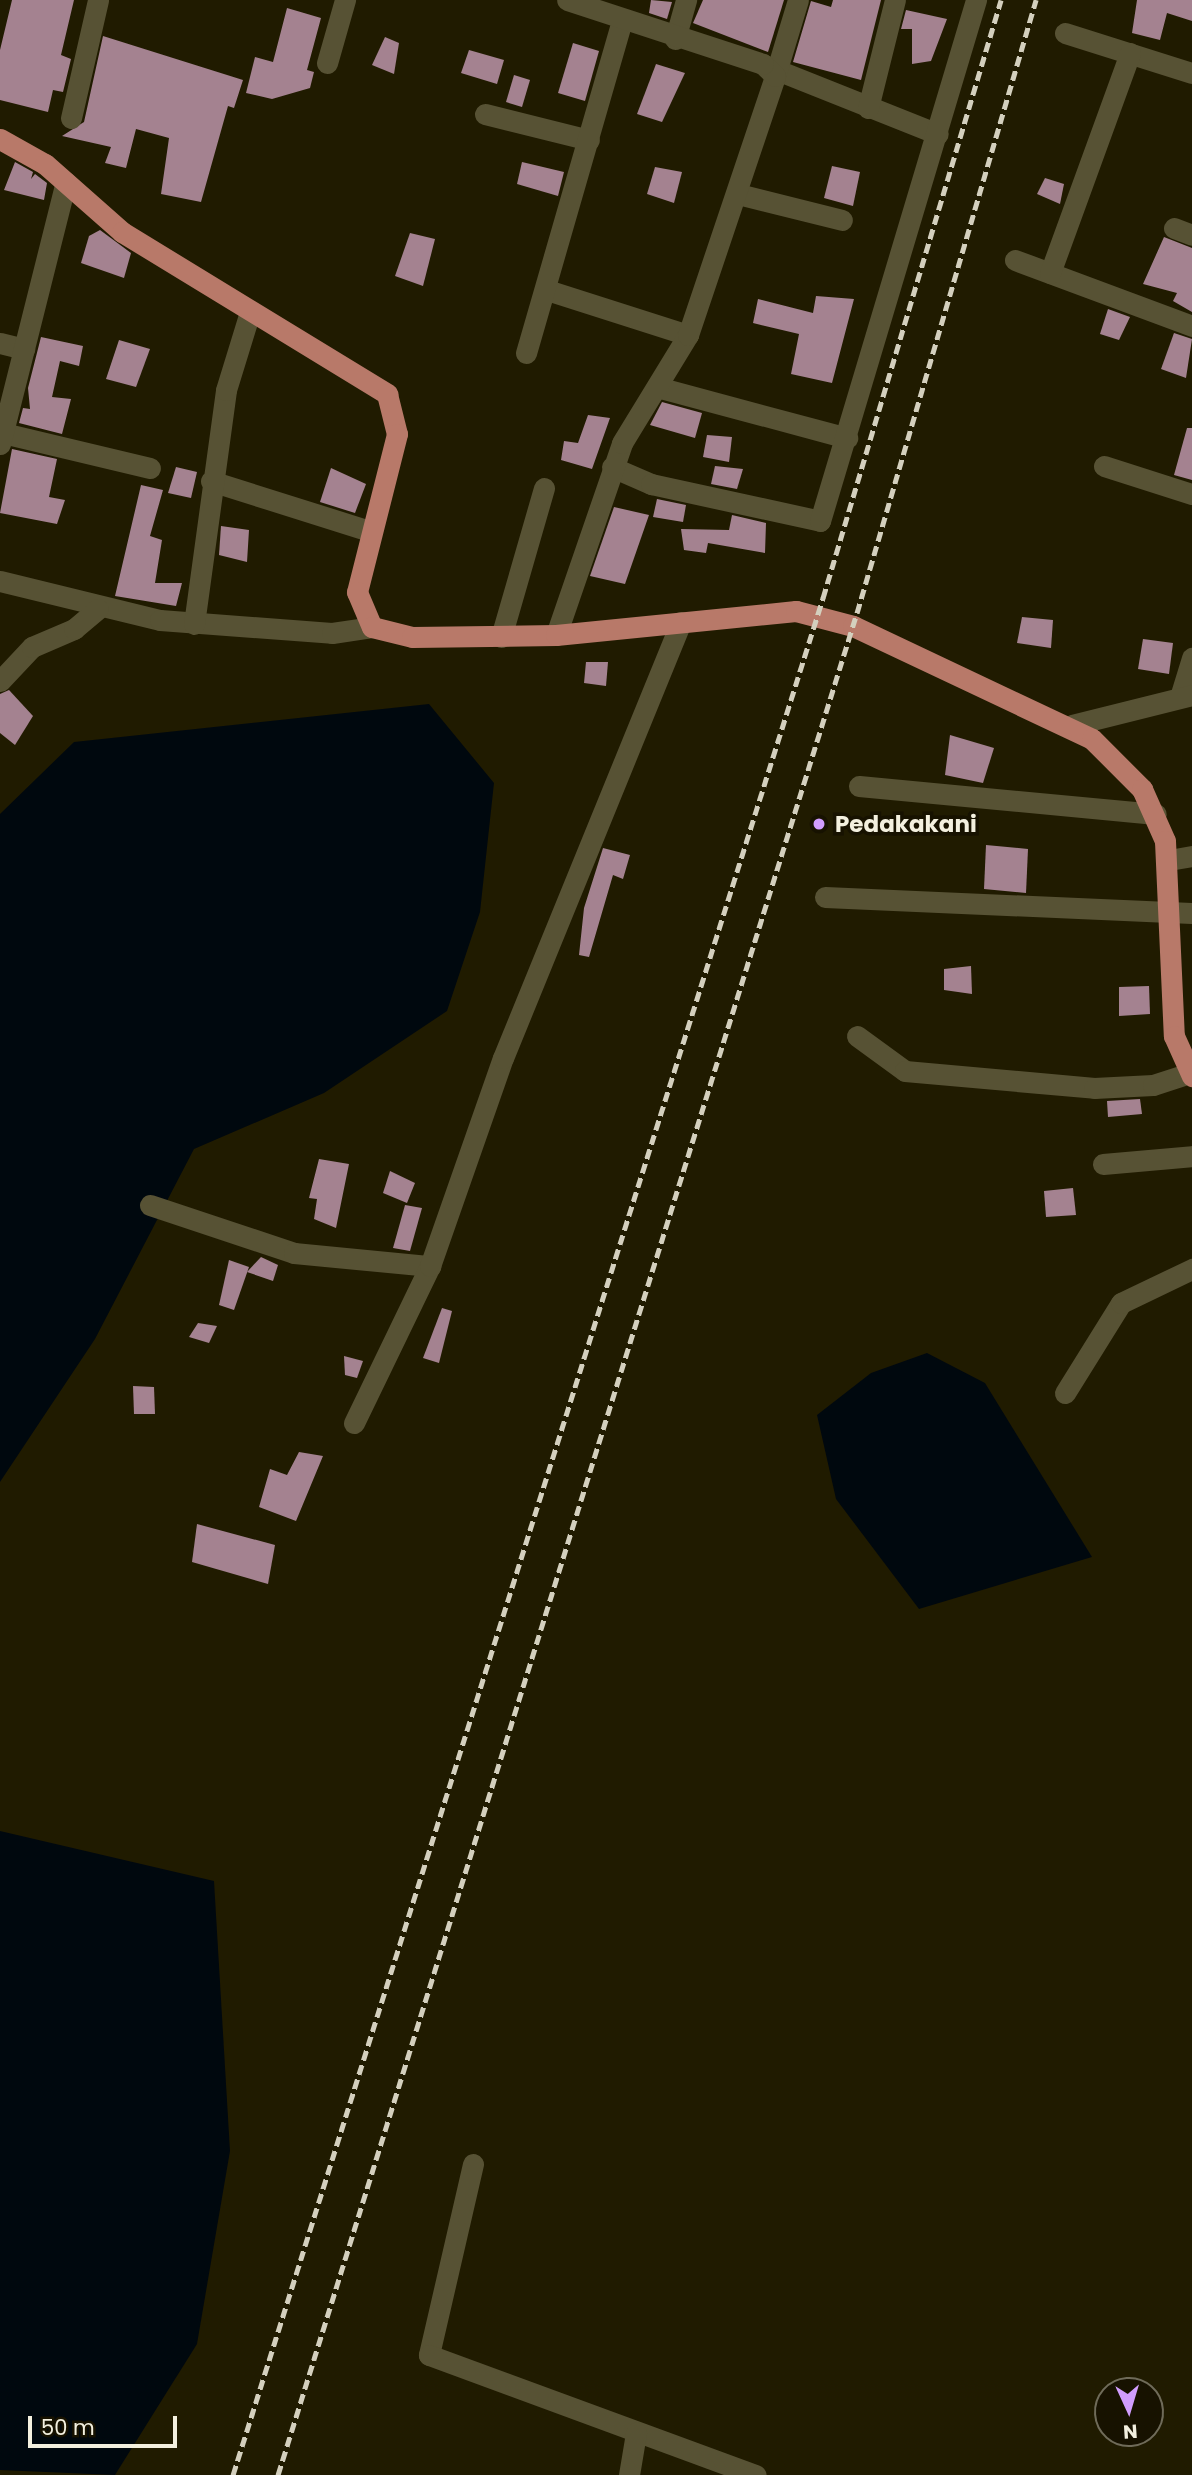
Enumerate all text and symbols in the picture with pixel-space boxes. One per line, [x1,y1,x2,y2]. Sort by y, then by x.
place label: Pedakakani [835,810,977,838]
marker: Pedakakani [809,814,829,834]
north arrow [1094,2377,1164,2447]
scale bar [32,2402,180,2446]
text: 50 m [41,2413,95,2442]
text: N [1122,2417,1138,2445]

